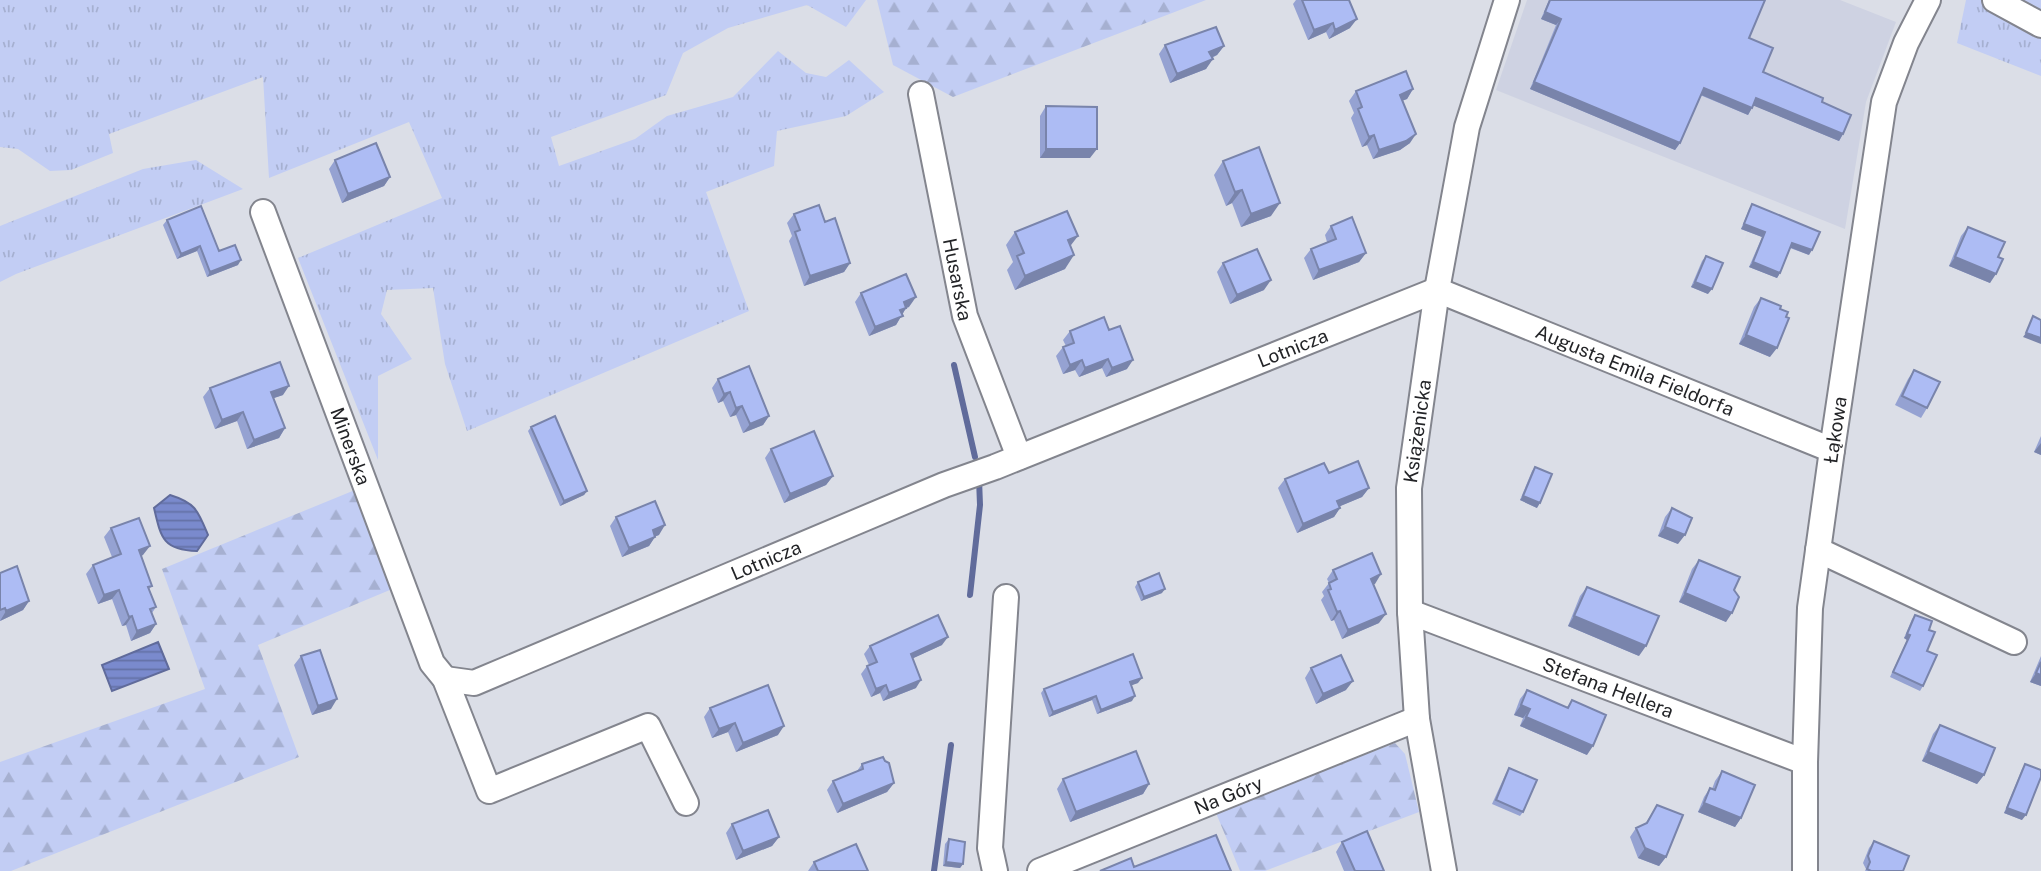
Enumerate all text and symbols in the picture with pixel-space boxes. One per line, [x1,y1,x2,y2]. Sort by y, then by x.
street label: Husarska [939,236,977,323]
street label: Augusta Emila Fieldorfa [1532,320,1737,420]
street label: Lotnicza [1254,324,1331,372]
street label: Książenicka [1399,378,1435,484]
street label: Łąkowa [1819,395,1851,465]
street label: Minerska [326,404,375,488]
street label: Lotnicza [728,536,804,585]
street label: Stefana Hellera [1540,652,1677,722]
street label: Na Góry [1191,771,1266,819]

